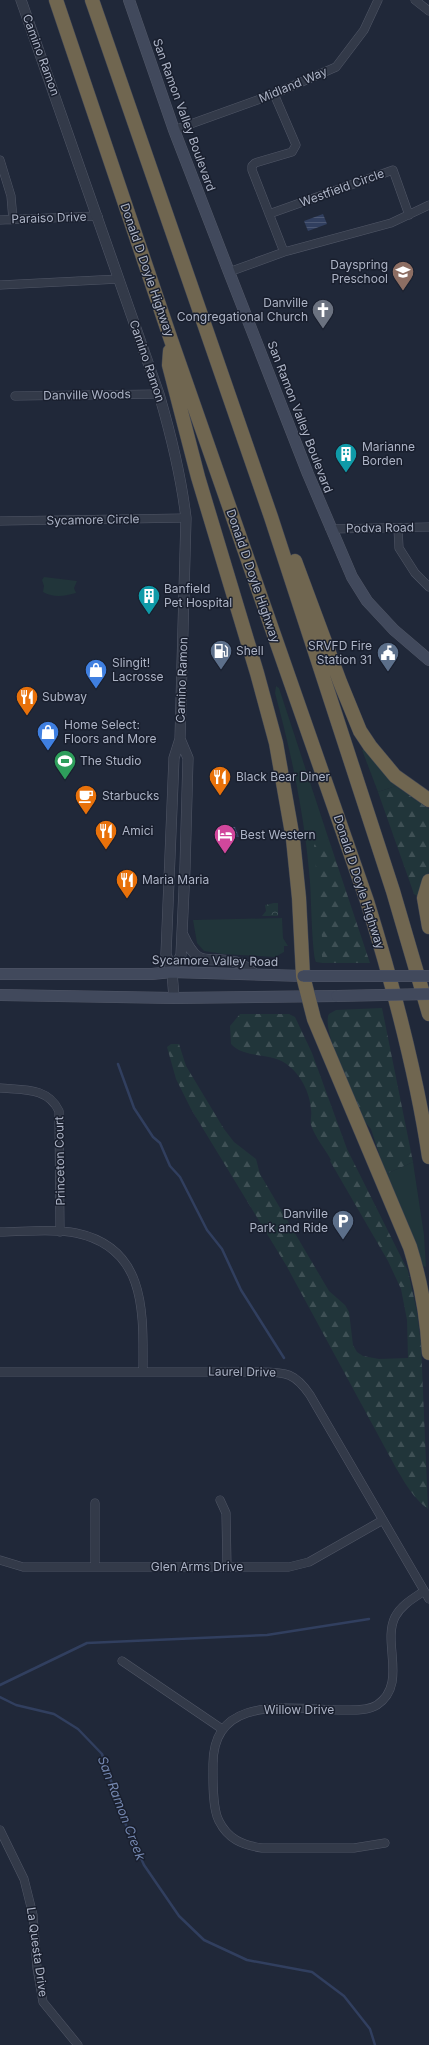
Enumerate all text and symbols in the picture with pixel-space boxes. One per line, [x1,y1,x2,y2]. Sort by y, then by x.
street label: Camino Ramon [20,12,63,98]
street label: San Ramon Valley Boulevard [150,36,219,193]
street label: Midland Way [256,63,330,106]
street label: Westfield Circle [297,165,386,210]
street label: Donald D Doyle Highway [118,201,178,339]
street label: Paraiso Drive [11,209,87,226]
place label: Dayspring Preschool [330,257,388,286]
school or university icon: Dayspring Preschool [390,259,416,292]
place label: Danville Congregational Church [177,295,308,324]
church icon: Danville Congregational Church [310,297,336,330]
street label: Camino Ramon [126,318,169,404]
street label: San Ramon Valley Boulevard [265,339,336,495]
street label: Danville Woods [43,386,131,403]
place label: Marianne Borden [362,439,415,468]
building icon: Marianne Borden [333,441,359,474]
street label: Donald D Doyle Highway [224,507,284,645]
street label: Sycamore Circle [46,511,140,528]
street label: Podva Road [346,519,414,536]
place label: Banfield Pet Hospital [164,581,232,610]
building icon: Banfield Pet Hospital [136,583,162,616]
street label: Camino Ramon [173,637,190,723]
fuel station icon: Shell [208,638,234,671]
place label: SRVFD Fire Station 31 [308,638,372,667]
public building icon: SRVFD Fire Station 31 [375,640,401,673]
place label: Shell [236,643,264,658]
place label: Slingit! Lacrosse [112,655,164,684]
shop icon: Slingit! Lacrosse [83,657,109,690]
restaurant icon: Subway [14,684,40,717]
place label: Subway [42,689,87,704]
place label: Home Select: Floors and More [64,717,157,746]
shop icon: Home Select: Floors and More [35,719,61,752]
sports icon: The Studio [52,748,78,781]
place label: The Studio [80,753,141,768]
restaurant icon: Black Bear Diner [207,764,233,797]
place label: Black Bear Diner [236,769,331,784]
cafe icon: Starbucks [73,783,99,816]
place label: Starbucks [102,788,159,803]
street label: Donald D Doyle Highway [331,813,388,951]
restaurant icon: Amici [93,818,119,851]
hotel icon: Best Western [212,822,238,855]
place label: Amici [122,823,154,838]
place label: Best Western [240,827,316,842]
restaurant icon: Maria Maria [114,867,140,900]
place label: Maria Maria [142,872,209,887]
street label: Sycamore Valley Road [152,952,278,969]
street label: Princeton Court [51,1116,68,1206]
place label: Danville Park and Ride [249,1206,328,1235]
parking icon: Danville Park and Ride [330,1208,356,1241]
street label: Laurel Drive [208,1363,276,1380]
street label: Glen Arms Drive [151,1559,243,1574]
street label: Willow Drive [264,1702,334,1717]
water label: San Ramon Creek [95,1753,150,1863]
street label: La Questa Drive [24,1906,51,1998]

